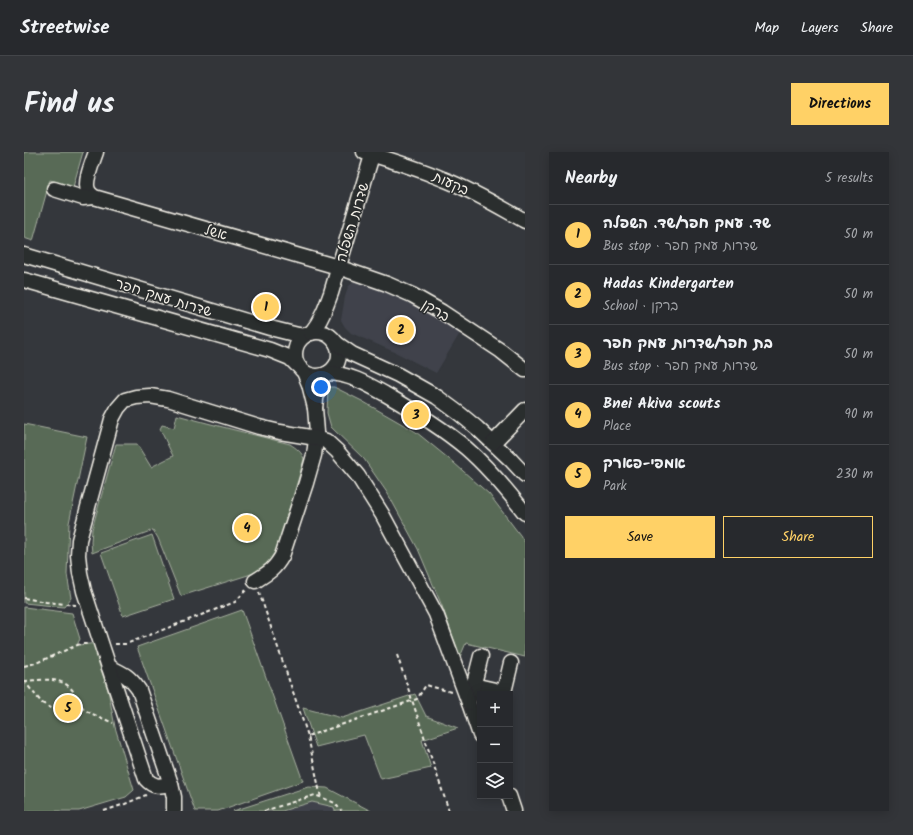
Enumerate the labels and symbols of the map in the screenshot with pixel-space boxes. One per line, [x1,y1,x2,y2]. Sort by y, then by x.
street label: בקעות [428,166,472,202]
street label: שדרות השפלה [330,179,376,265]
street label: אשל [202,219,230,247]
street label: שדרות עמק חפר [112,273,215,323]
pin: 1 [253,292,279,322]
street label: ברקן [417,294,454,328]
pin: 2 [388,315,414,345]
your location [311,377,331,397]
pin: 3 [403,400,429,430]
pin: 4 [234,513,260,543]
pin: 5 [55,693,81,723]

